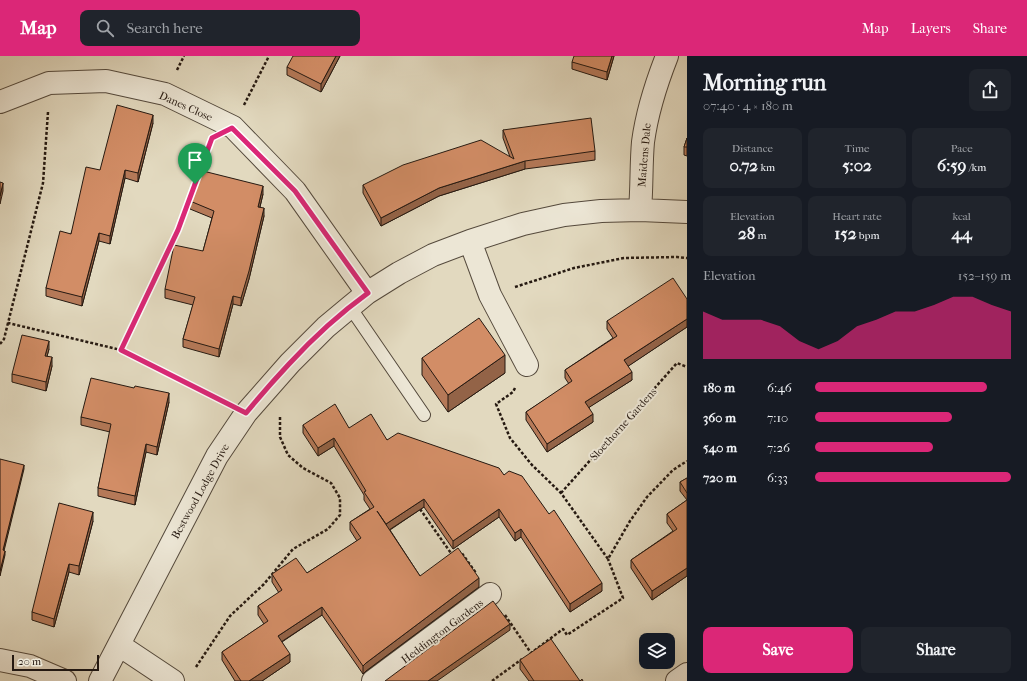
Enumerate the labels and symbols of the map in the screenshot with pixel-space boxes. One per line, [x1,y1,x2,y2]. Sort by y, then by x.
street label: Danes Close [157,89,215,124]
street label: Maidens Dale [635,122,654,188]
pin [178,143,212,184]
street label: Sloethorne Gardens [587,385,659,463]
street label: Bestwood Lodge Drive [169,441,232,541]
street label: Heddington Gardens [399,596,486,666]
scale bar [12,653,99,672]

